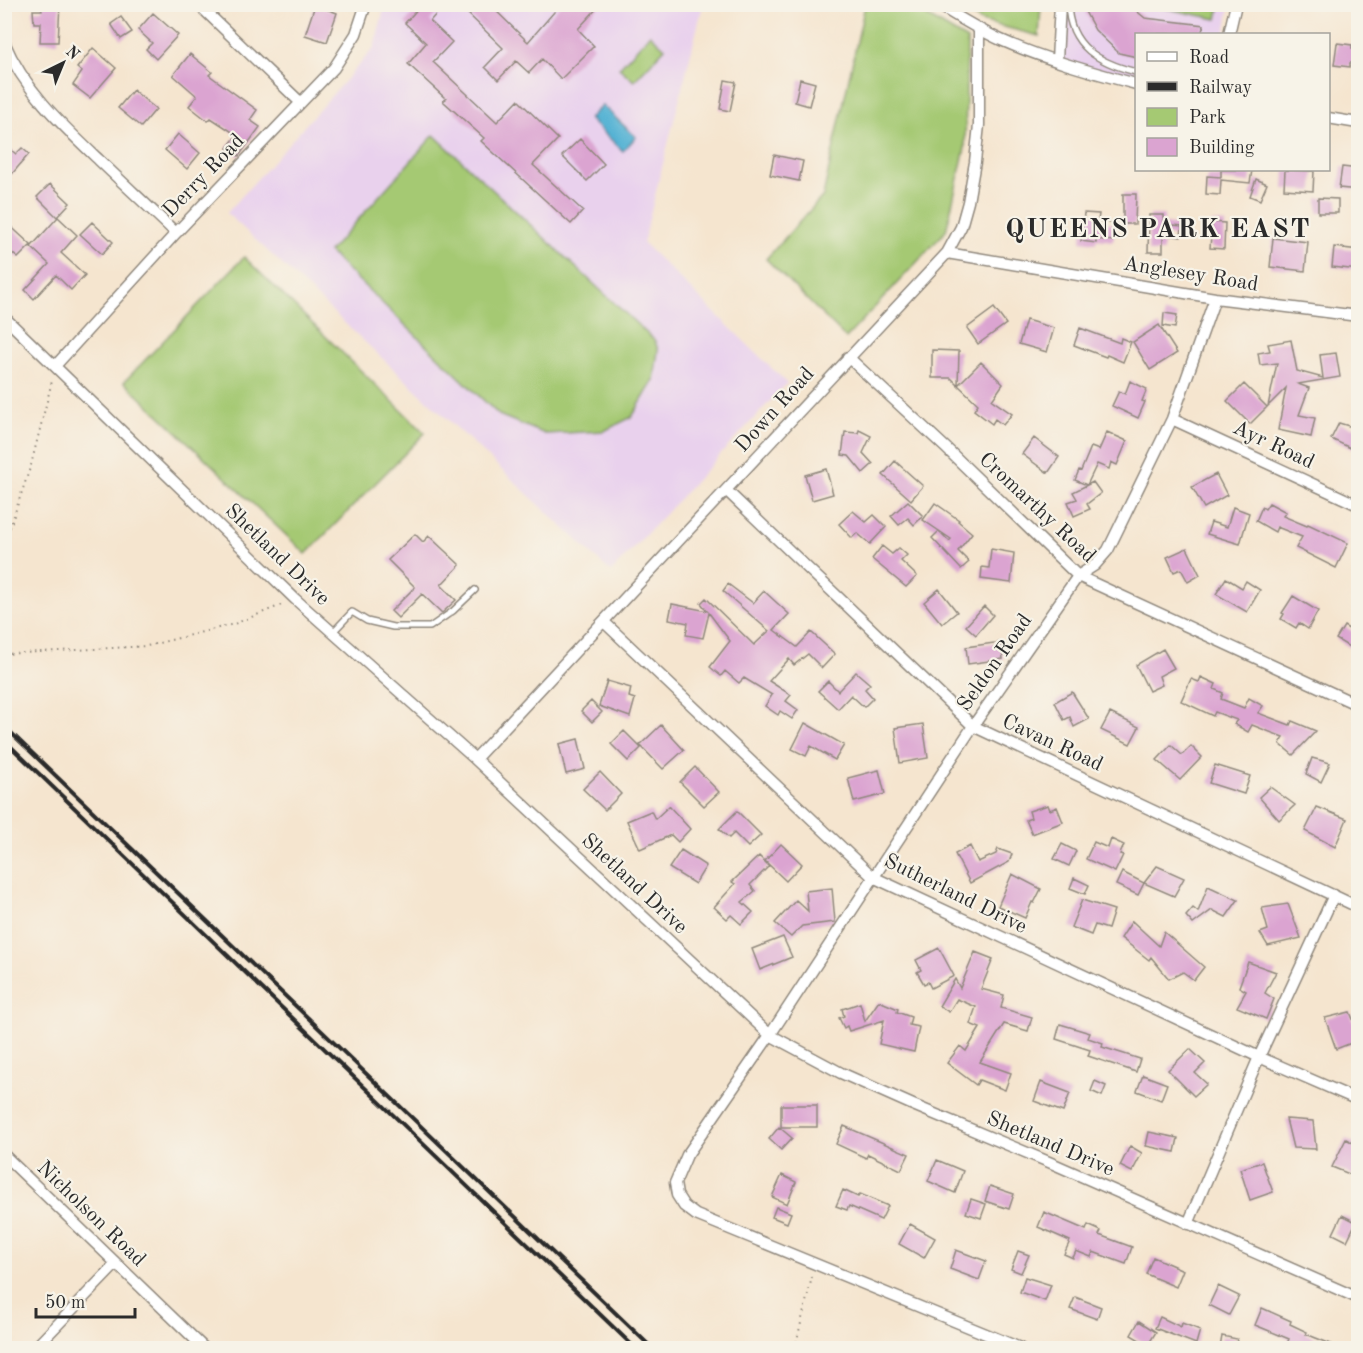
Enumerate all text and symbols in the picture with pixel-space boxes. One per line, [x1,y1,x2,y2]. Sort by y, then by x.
north arrow [33,33,93,93]
legend [1135,33,1330,171]
text: N [62,43,82,64]
text: Road [1189,49,1229,67]
text: Railway [1189,79,1252,97]
text: Park [1189,109,1226,127]
street label: Derry Road [159,130,249,222]
text: Building [1189,139,1255,157]
district label: QUEENS PARK EAST [1005,216,1311,243]
street label: Anglesey Road [1122,253,1260,296]
street label: Down Road [732,363,819,457]
street label: Ayr Road [1229,417,1317,473]
street label: Cromarthy Road [974,449,1100,567]
street label: Shetland Drive [221,500,333,610]
street label: Seldon Road [954,610,1036,715]
street label: Cavan Road [999,711,1106,776]
street label: Shetland Drive [577,830,691,938]
street label: Sutherland Drive [881,851,1030,938]
street label: Shetland Drive [984,1108,1117,1181]
street label: Nicholson Road [33,1157,149,1271]
scale bar [36,1281,135,1319]
text: 50 m [45,1294,85,1312]

